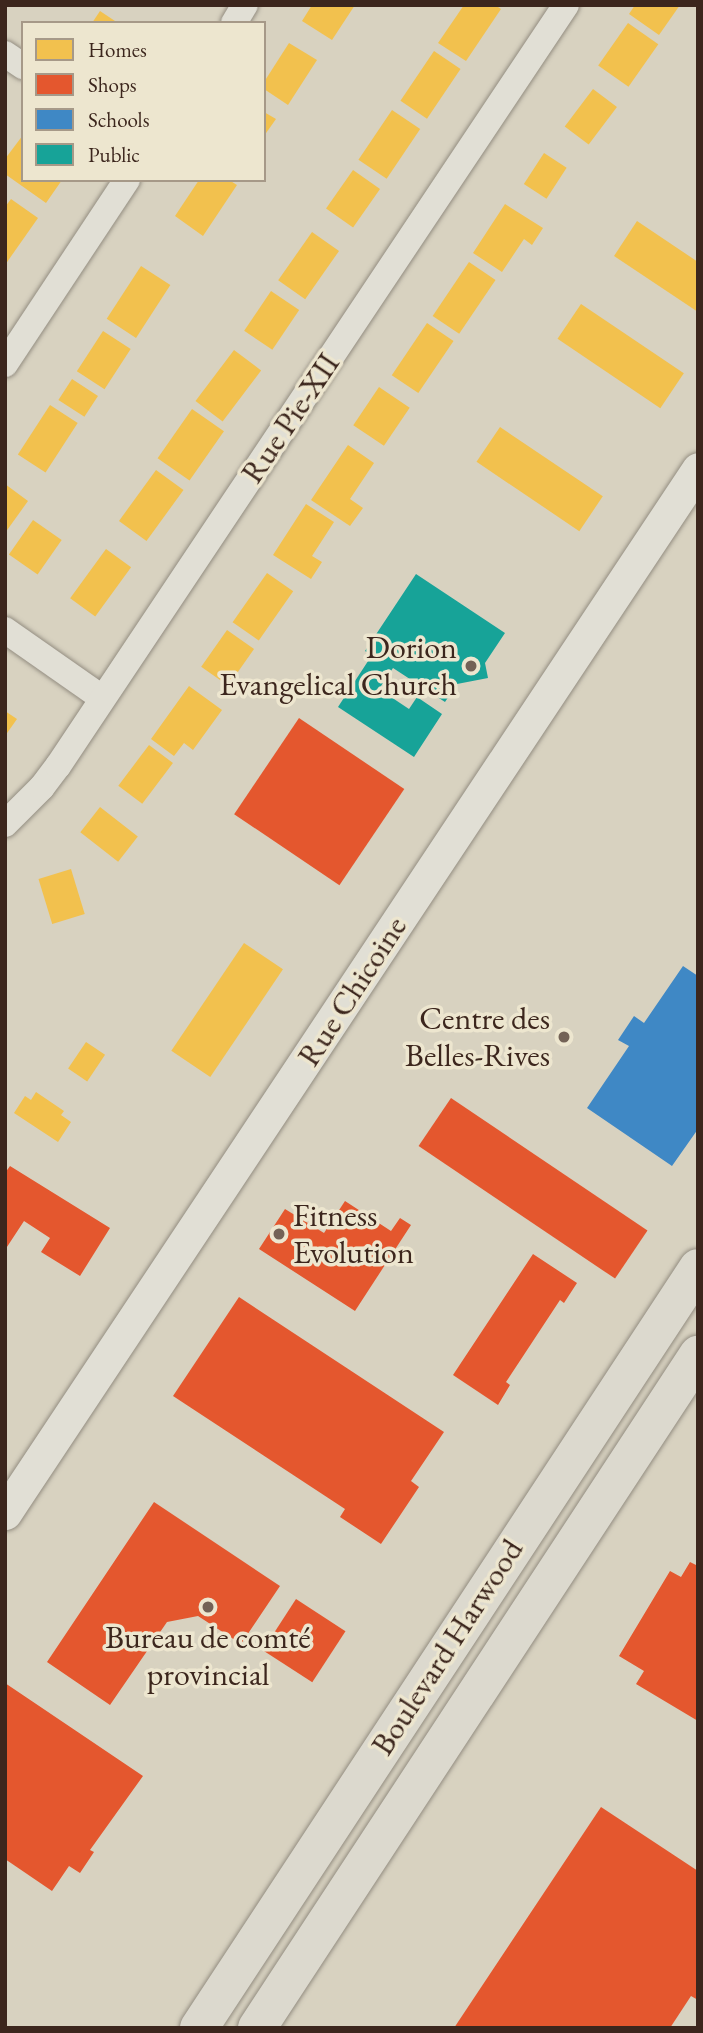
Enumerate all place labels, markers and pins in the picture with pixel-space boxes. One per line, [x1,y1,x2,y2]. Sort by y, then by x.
place label: Dorion Evangelical Church [219,629,457,704]
marker: Dorion Evangelical Church [463,658,479,674]
place label: Centre des Belles-Rives [405,1000,550,1075]
marker: Centre des Belles-Rives [556,1029,572,1045]
place label: Fitness Evolution [293,1197,414,1272]
marker: Fitness Evolution [271,1226,287,1242]
marker: Bureau de comté provincial [200,1599,216,1615]
place label: Bureau de comté provincial [105,1619,311,1694]

